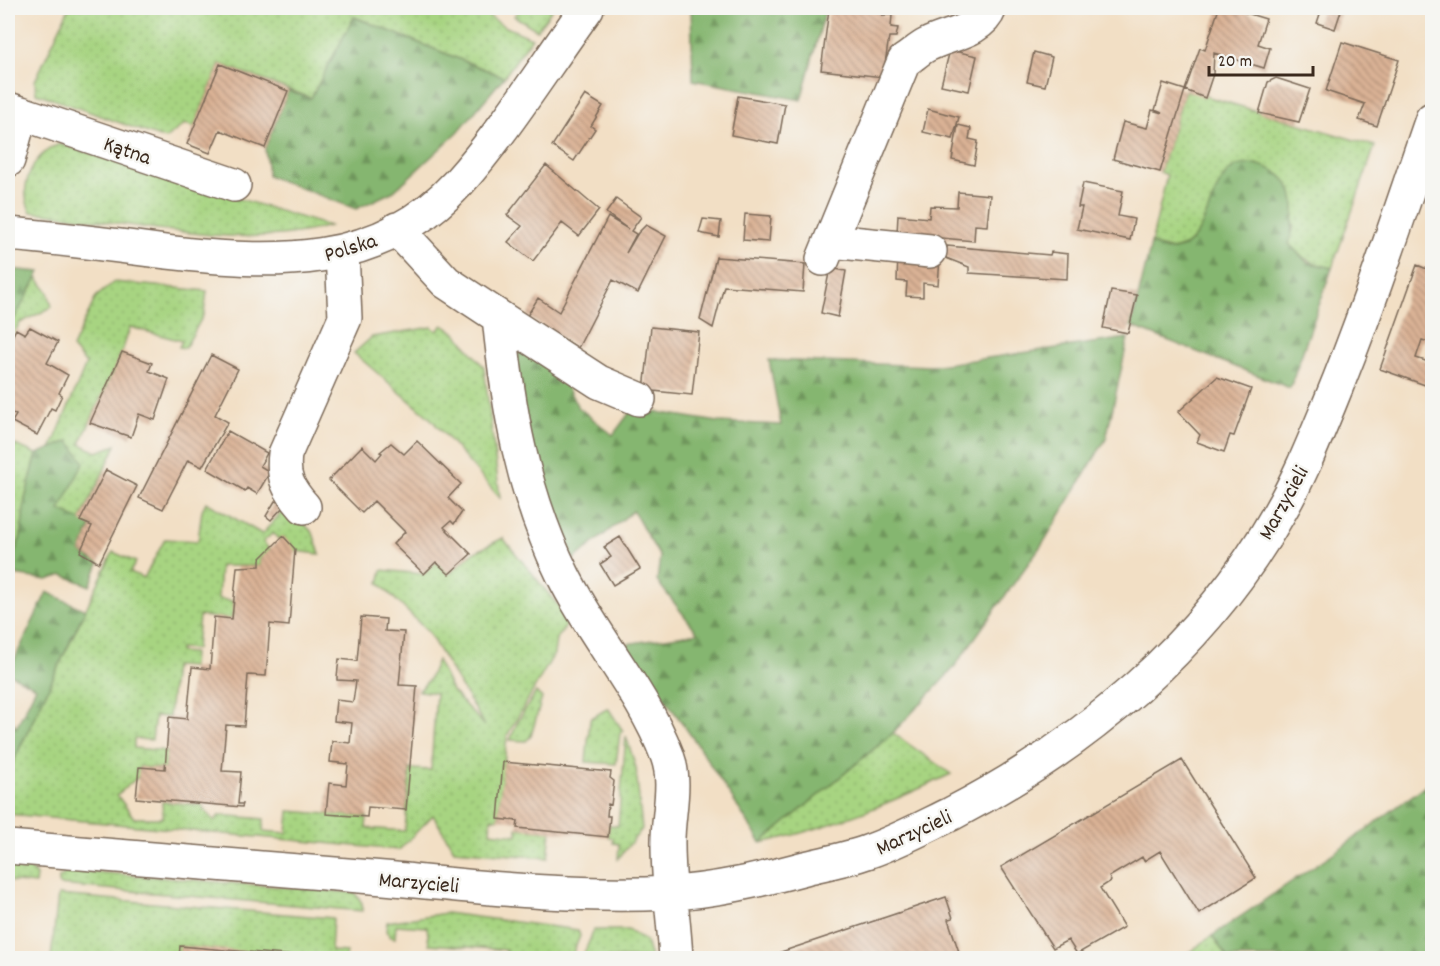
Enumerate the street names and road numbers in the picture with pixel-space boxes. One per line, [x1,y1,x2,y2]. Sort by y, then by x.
street label: Kątna [99,130,155,175]
street label: Polska [321,226,382,272]
street label: Marzycieli [1252,461,1318,546]
street label: Marzycieli [871,803,957,865]
street label: Marzycieli [377,866,460,903]

